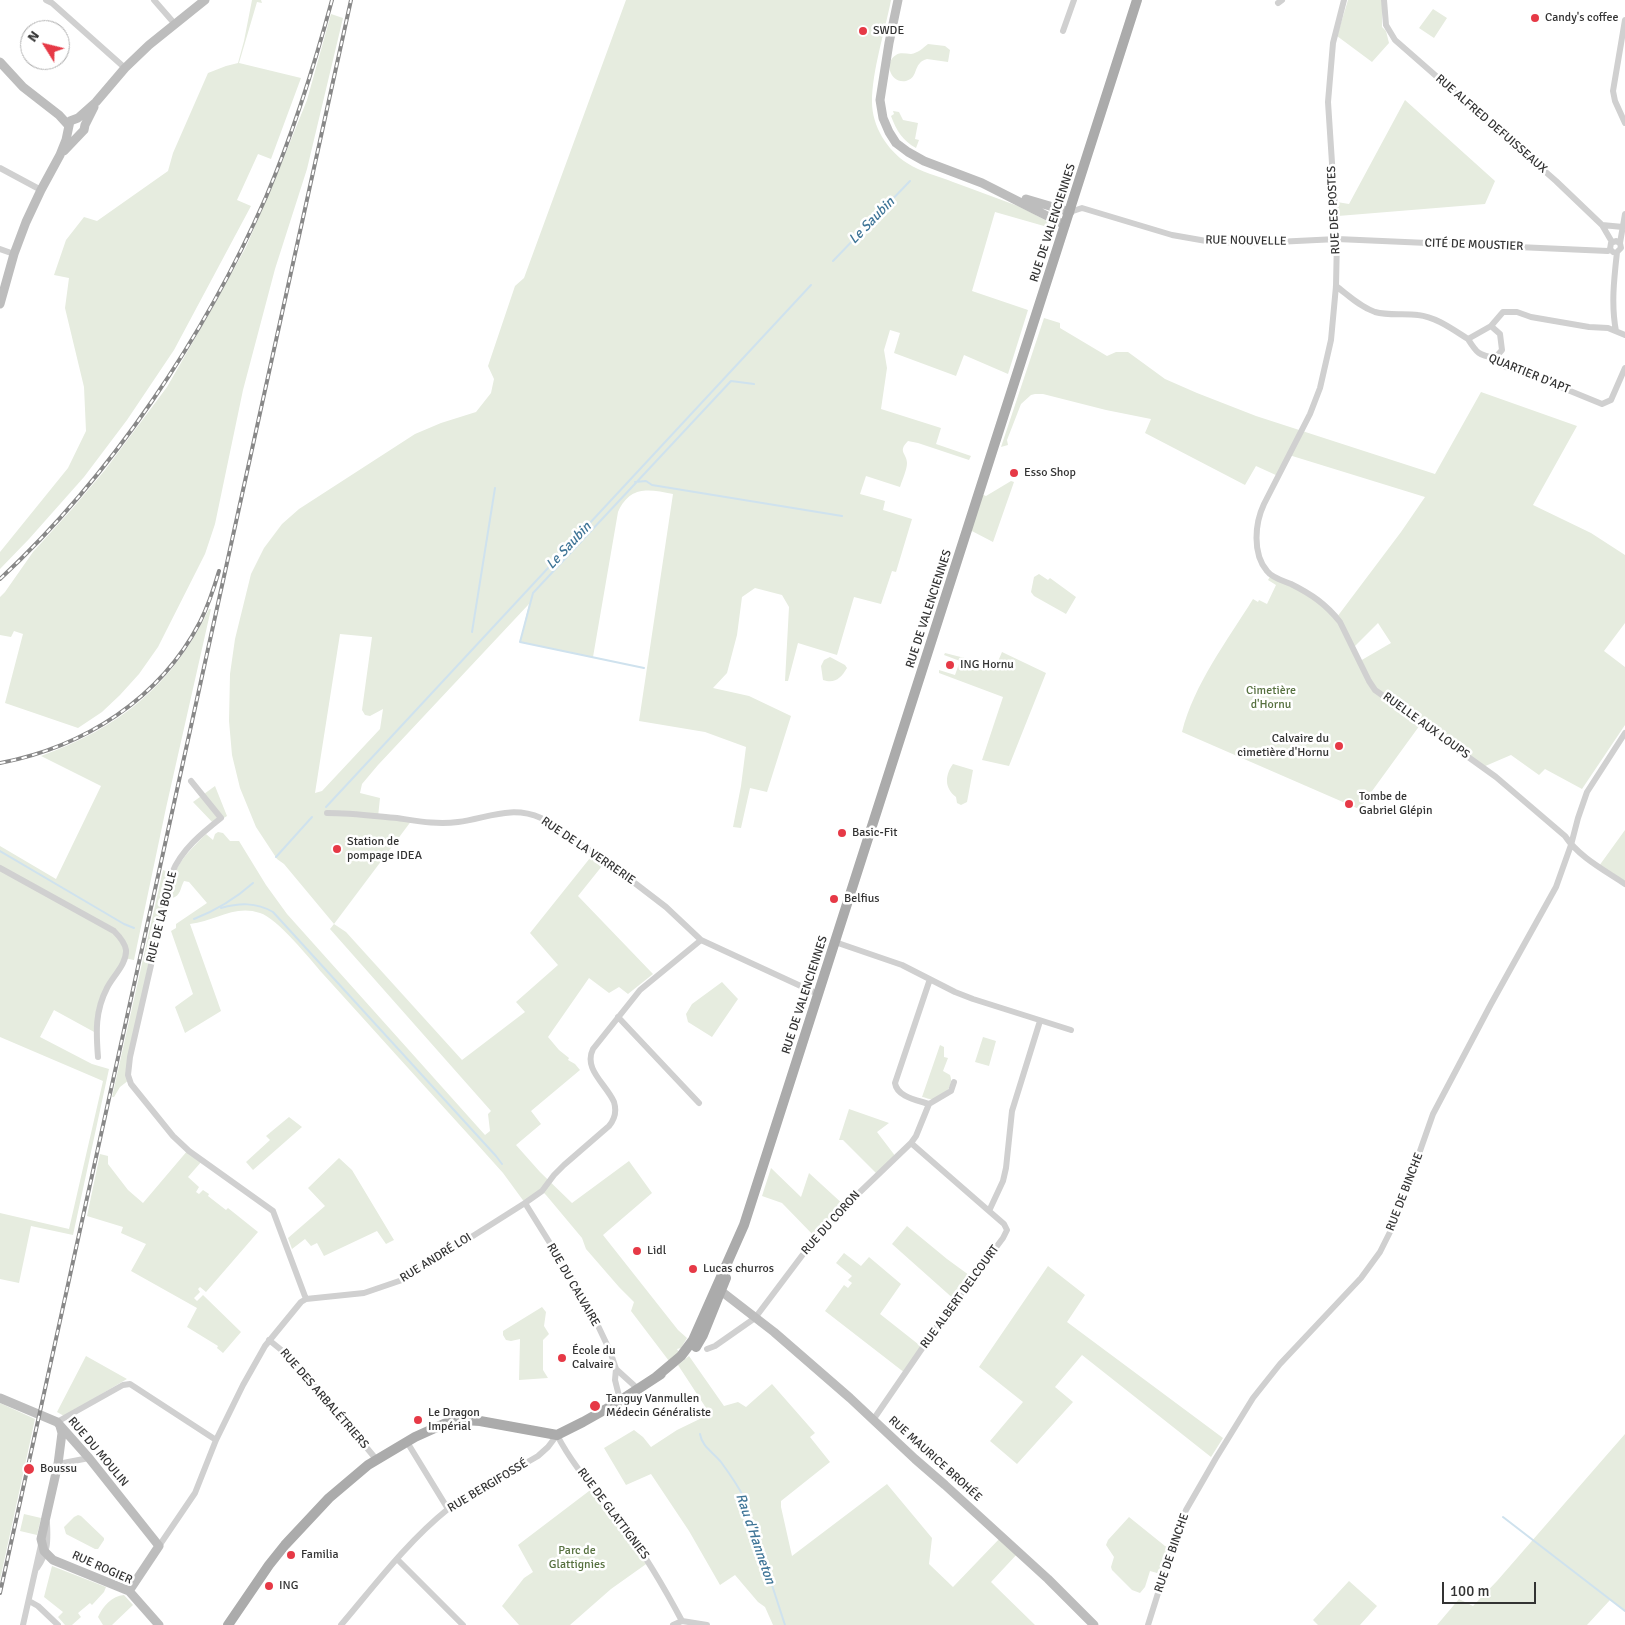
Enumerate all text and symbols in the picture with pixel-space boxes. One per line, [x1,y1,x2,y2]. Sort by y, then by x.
place label: Candy's coffee [1545,11,1618,25]
marker: Candy's coffee [1529,12,1541,24]
north arrow [20,20,70,70]
place label: SWDE [873,24,904,38]
marker: SWDE [857,25,869,37]
text: N [24,28,43,45]
street label: RUE ALFRED DEFUISSEAUX [1432,72,1550,176]
street label: RUE DE VALENCIENNES [1027,162,1079,284]
street label: RUE DES POSTES [1324,165,1344,255]
water label: Le Saubin [846,194,898,248]
street label: RUE NOUVELLE [1205,233,1287,249]
street label: CITÉ DE MOUSTIER [1424,236,1524,254]
street label: QUARTIER D'APT [1486,351,1572,397]
place label: Esso Shop [1024,466,1076,480]
marker: Esso Shop [1008,467,1020,479]
water label: Le Saubin [543,519,595,573]
street label: RUE DE VALENCIENNES [903,548,955,670]
place label: ING Hornu [960,658,1014,672]
marker: ING Hornu [944,659,956,671]
park label: Cimetière d'Hornu [1246,684,1296,712]
street label: RUELLE AUX LOUPS [1380,690,1472,762]
place label: Calvaire du cimetière d'Hornu [1237,732,1329,760]
marker: Calvaire du cimetière d'Hornu [1333,740,1345,752]
place label: Tombe de Gabriel Glépin [1359,790,1432,818]
marker: Tombe de Gabriel Glépin [1343,798,1355,810]
street label: RUE DE LA VERRERIE [538,814,638,888]
place label: Basic-Fit [852,826,897,840]
marker: Basic-Fit [836,827,848,839]
place label: Station de pompage IDEA [347,835,422,863]
marker: Station de pompage IDEA [331,843,343,855]
street label: RUE DE LA BOULE [144,870,180,964]
place label: Belfius [844,892,879,906]
marker: Belfius [828,893,840,905]
street label: RUE DE VALENCIENNES [779,934,831,1056]
street label: RUE DE BINCHE [1383,1151,1427,1233]
street label: RUE DU CORON [799,1188,863,1258]
street label: RUE ANDRÉ LOI [398,1230,474,1286]
street label: RUE DU CALVAIRE [543,1241,603,1329]
street label: RUE ALBERT DELCOURT [918,1243,1002,1351]
place label: Lidl [647,1244,666,1258]
marker: Lidl [631,1245,643,1257]
place label: Lucas churros [703,1262,774,1276]
marker: Lucas churros [687,1263,699,1275]
place label: École du Calvaire [572,1344,615,1372]
street label: RUE DES ARBALÉTRIERS [277,1346,371,1452]
marker: École du Calvaire [556,1352,568,1364]
place label: Tanguy Vanmullen Médecin Généraliste [606,1392,711,1420]
marker: Tanguy Vanmullen Médecin Généraliste [588,1399,602,1413]
place label: Le Dragon Impérial [428,1406,480,1434]
street label: RUE MAURICE BROHÉE [885,1413,985,1505]
street label: RUE DU MOULIN [65,1414,131,1490]
marker: Le Dragon Impérial [412,1414,424,1426]
street label: RUE BERGIFOSSÉ [445,1456,531,1516]
marker: Boussu [22,1462,36,1476]
place label: Boussu [40,1462,77,1476]
street label: RUE DE GLATTIGNIES [574,1465,652,1563]
water label: Rau d'Hanneton [732,1491,778,1587]
street label: RUE DE BINCHE [1152,1512,1192,1594]
park label: Parc de Glattignies [549,1544,605,1572]
street label: RUE ROGIER [70,1548,134,1588]
place label: Familia [301,1548,339,1562]
marker: Familia [285,1549,297,1561]
scale bar [1445,1572,1539,1604]
place label: ING [279,1579,298,1593]
marker: ING [263,1580,275,1592]
text: 100 m [1450,1582,1490,1600]

